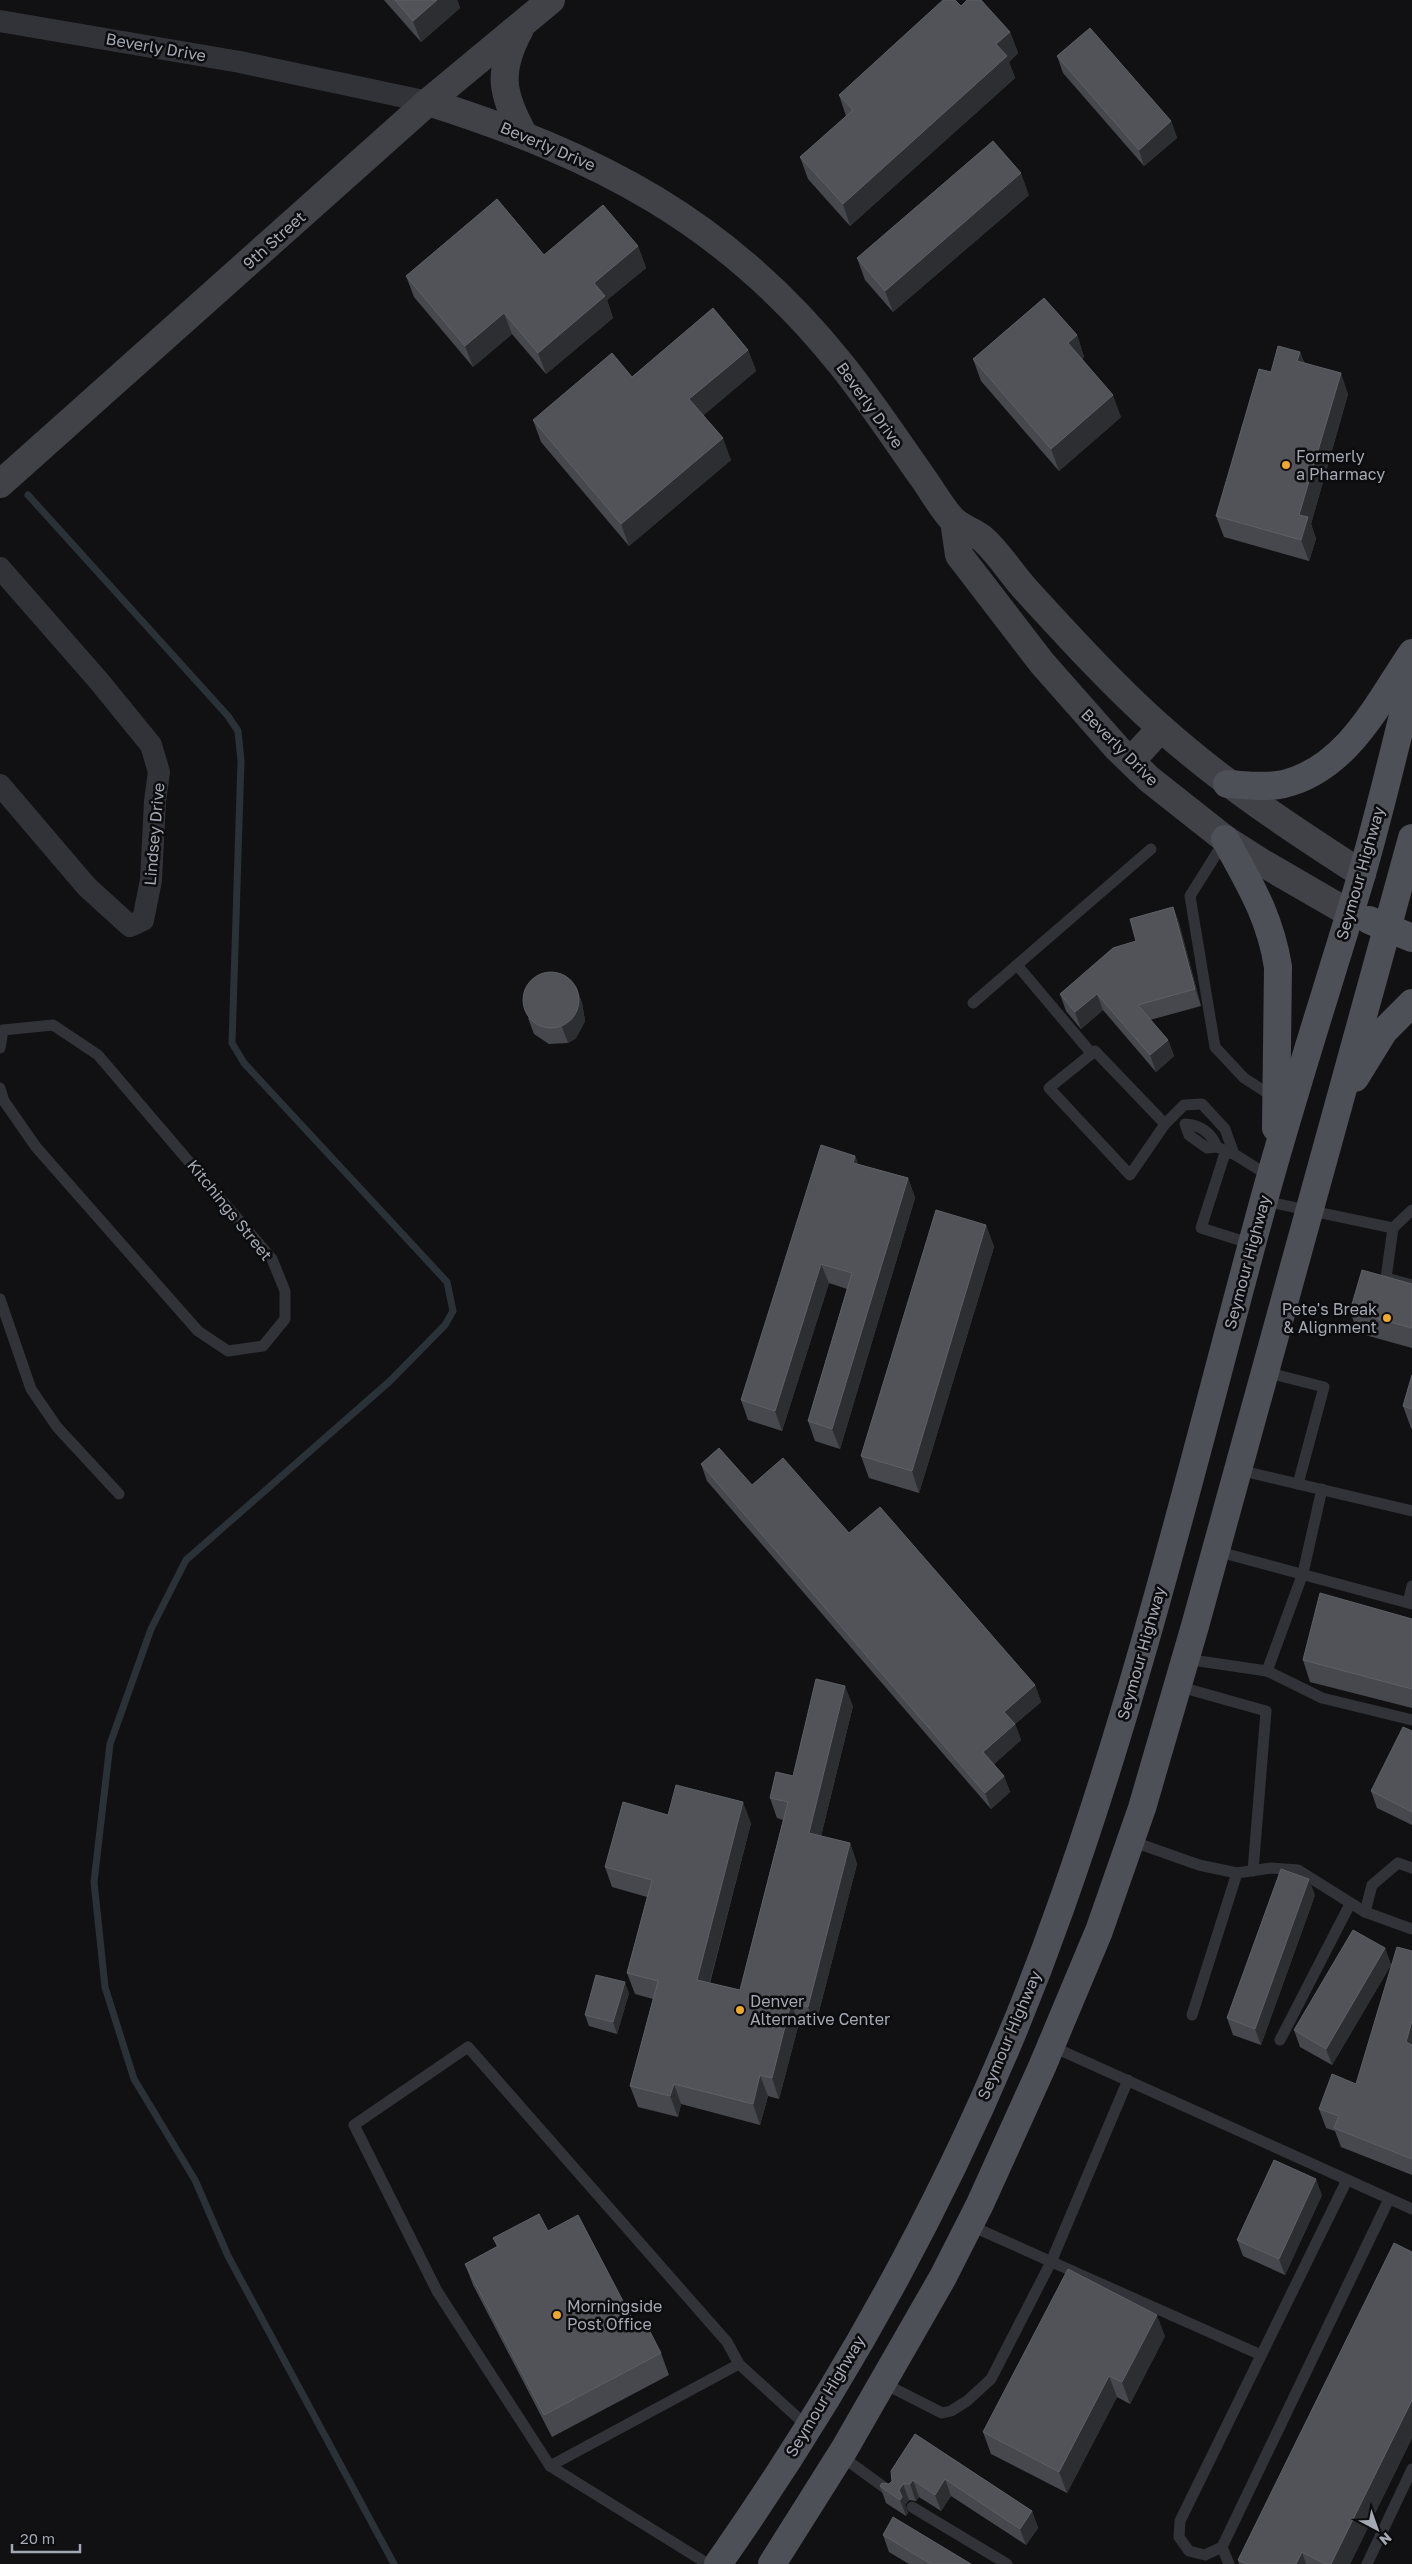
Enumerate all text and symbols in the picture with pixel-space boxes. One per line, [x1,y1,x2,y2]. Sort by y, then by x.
street label: Beverly Drive [104,28,208,66]
street label: Beverly Drive [497,117,599,175]
street label: 9th Street [239,207,309,273]
street label: Beverly Drive [832,358,908,452]
place label: Formerly a Pharmacy [1296,446,1385,484]
marker: Formerly a Pharmacy [1280,459,1292,471]
street label: Beverly Drive [1077,704,1163,790]
street label: Lindsey Drive [140,782,168,886]
street label: Seymour Highway [1331,804,1389,942]
street label: Kitchings Street [183,1155,277,1265]
street label: Seymour Highway [1219,1193,1275,1331]
place label: Pete's Break & Alignment [1282,1299,1377,1337]
marker: Pete's Break & Alignment [1381,1312,1393,1324]
street label: Seymour Highway [1112,1584,1170,1722]
street label: Seymour Highway [973,1967,1045,2102]
place label: Denver Alternative Center [750,1991,890,2029]
marker: Denver Alternative Center [734,2004,746,2016]
place label: Morningside Post Office [567,2296,662,2334]
marker: Morningside Post Office [551,2309,563,2321]
street label: Seymour Highway [781,2332,869,2460]
north arrow [1352,2504,1402,2554]
scale bar [12,2522,80,2554]
text: 20 m [20,2529,55,2547]
text: N [1376,2529,1395,2549]

